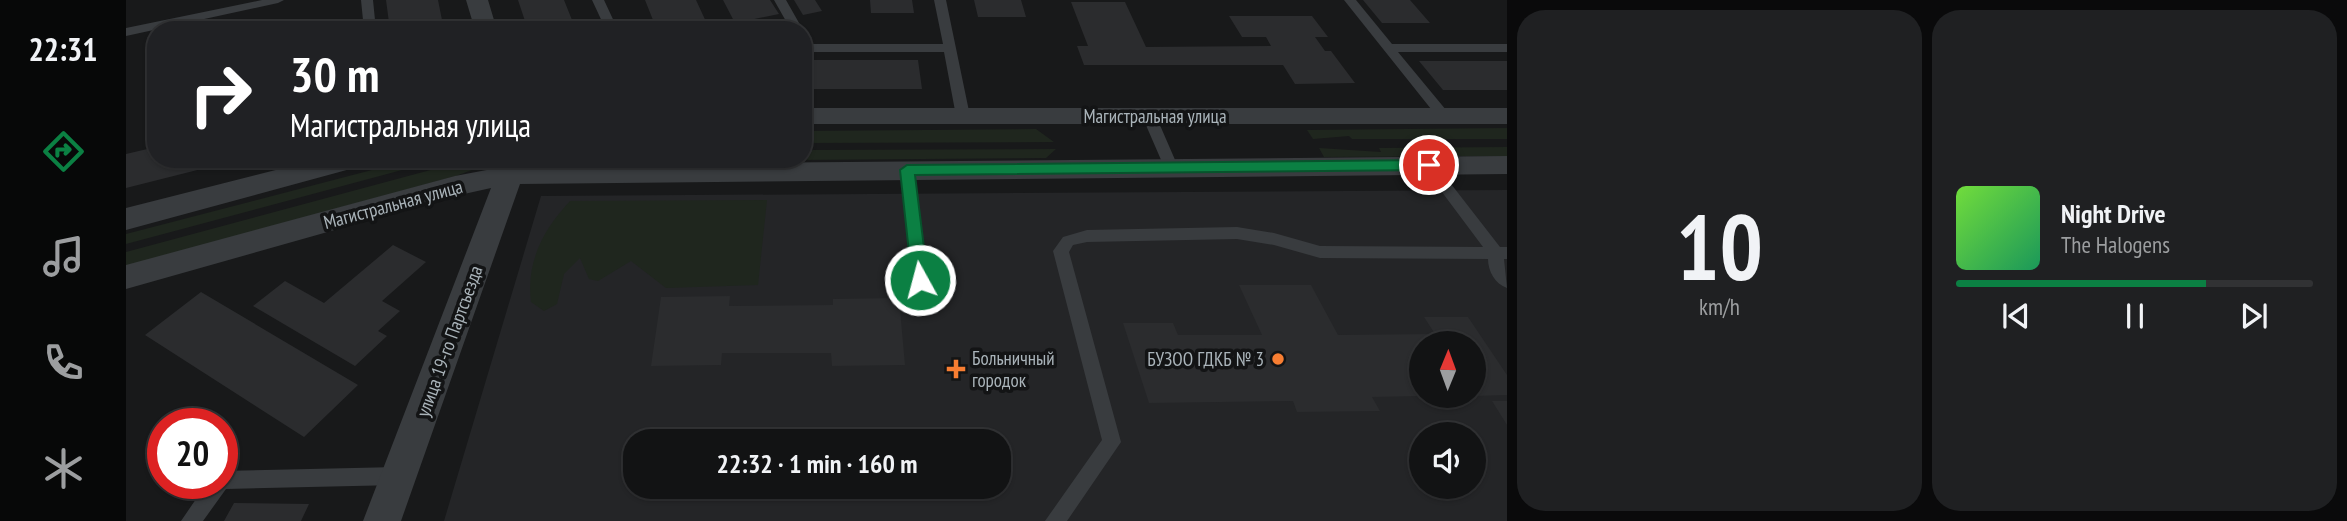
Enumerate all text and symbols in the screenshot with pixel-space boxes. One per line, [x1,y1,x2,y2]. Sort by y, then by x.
text: 22:31 [28,28,98,70]
text: 30 m [290,42,379,106]
icon: right [175,49,266,140]
text: Магистральная улица [290,104,531,146]
street label: Магистральная улица [1083,104,1227,128]
icon: directions [39,127,88,176]
pin [1399,135,1459,195]
icon: arrive [1410,146,1448,184]
street label: Магистральная улица [321,174,465,234]
text: 10 [1676,187,1763,305]
text: Night Drive [2061,197,2166,230]
text: The Halogens [2061,230,2170,259]
icon: music [39,232,88,281]
position arrow [883,243,957,317]
street label: улица 19-го Партсъезда [410,262,488,420]
text: km/h [1699,292,1740,321]
icon: previous [1997,297,2035,335]
icon: pause [2116,297,2154,335]
icon: next [2235,297,2273,335]
north arrow [1409,331,1486,408]
map controls [1409,331,1486,499]
icon: phone [39,338,88,387]
place label: Больничный городок [972,346,1054,392]
place label: БУЗОО ГДКБ № 3 [1147,347,1264,371]
marker: БУЗОО ГДКБ № 3 [1270,351,1286,367]
marker: Больничный городок [946,359,966,379]
speed limit sign: 20 [147,408,238,499]
button: sound [1409,422,1486,499]
icon: climate [39,444,88,493]
text: 22:32 · 1 min · 160 m [717,447,917,480]

